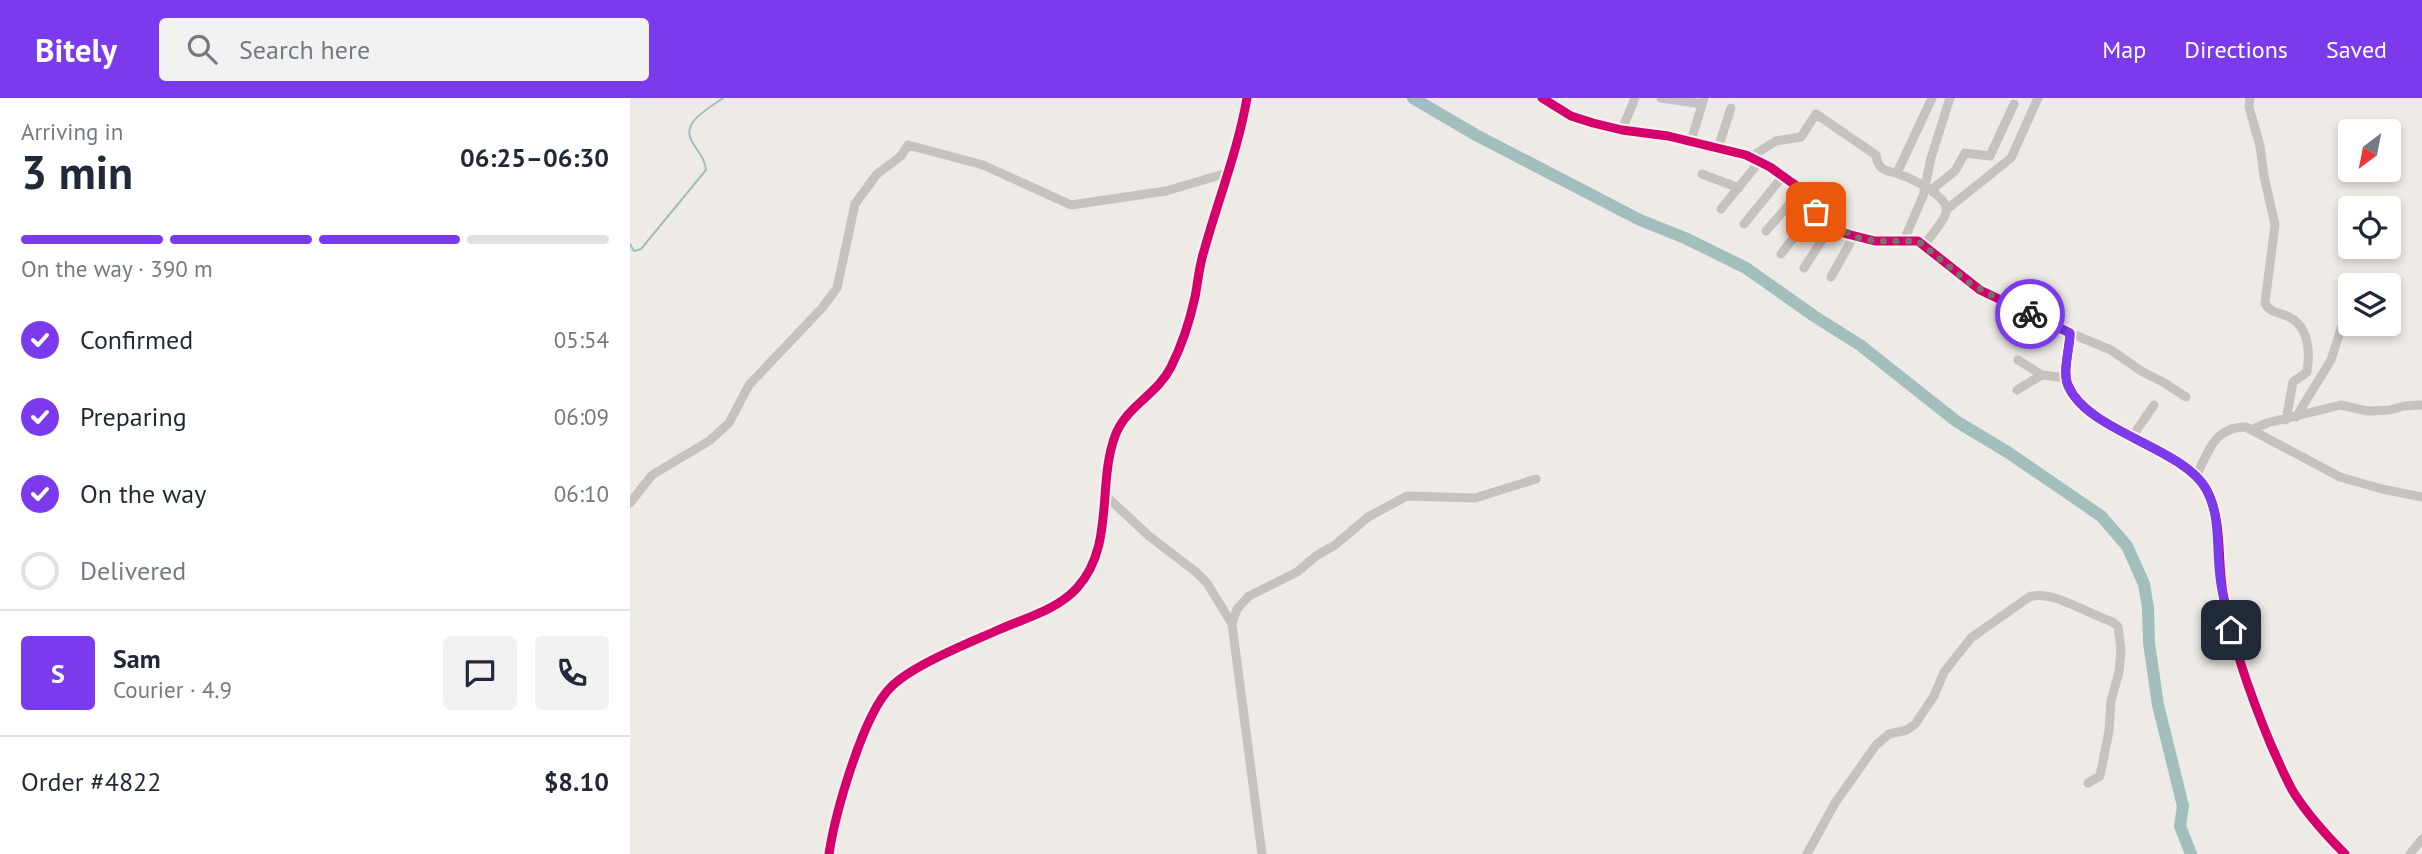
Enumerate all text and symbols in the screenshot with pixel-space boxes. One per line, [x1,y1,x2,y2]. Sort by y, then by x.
search box [159,18,649,81]
text: Bitely [35,28,117,71]
icon: search [183,30,221,68]
text: Search here [239,33,370,66]
text: Map [2102,34,2146,65]
text: Directions [2184,34,2288,65]
text: Saved [2326,34,2387,65]
text: Arriving in [21,117,123,146]
north arrow [2338,119,2401,182]
map controls [2338,119,2401,336]
text: 06:25–06:30 [460,141,609,174]
text: 3 min [21,142,133,202]
pin [1786,182,1846,242]
icon: bag [1797,193,1835,231]
button: locate [2338,196,2401,259]
text: On the way · 390 m [21,254,213,283]
button: layers [2338,273,2401,336]
courier [1995,279,2065,349]
icon: bike [2011,295,2049,333]
icon: check [21,321,59,359]
text: Confirmed [80,323,193,356]
text: 05:54 [554,325,609,354]
icon: check [21,398,59,436]
text: Preparing [80,400,187,433]
text: 06:09 [554,402,609,431]
icon: check [21,475,59,513]
text: On the way [80,477,206,510]
text: 06:10 [554,479,609,508]
text: Delivered [80,554,186,587]
pin [2201,600,2261,660]
icon: home [2212,611,2250,649]
button: chat [443,636,517,710]
button: phone [535,636,609,710]
text: Sam [113,642,161,675]
text: S [51,657,65,690]
text: Courier · 4.9 [113,675,232,704]
text: Order #4822 [21,765,161,798]
text: $8.10 [544,765,609,798]

